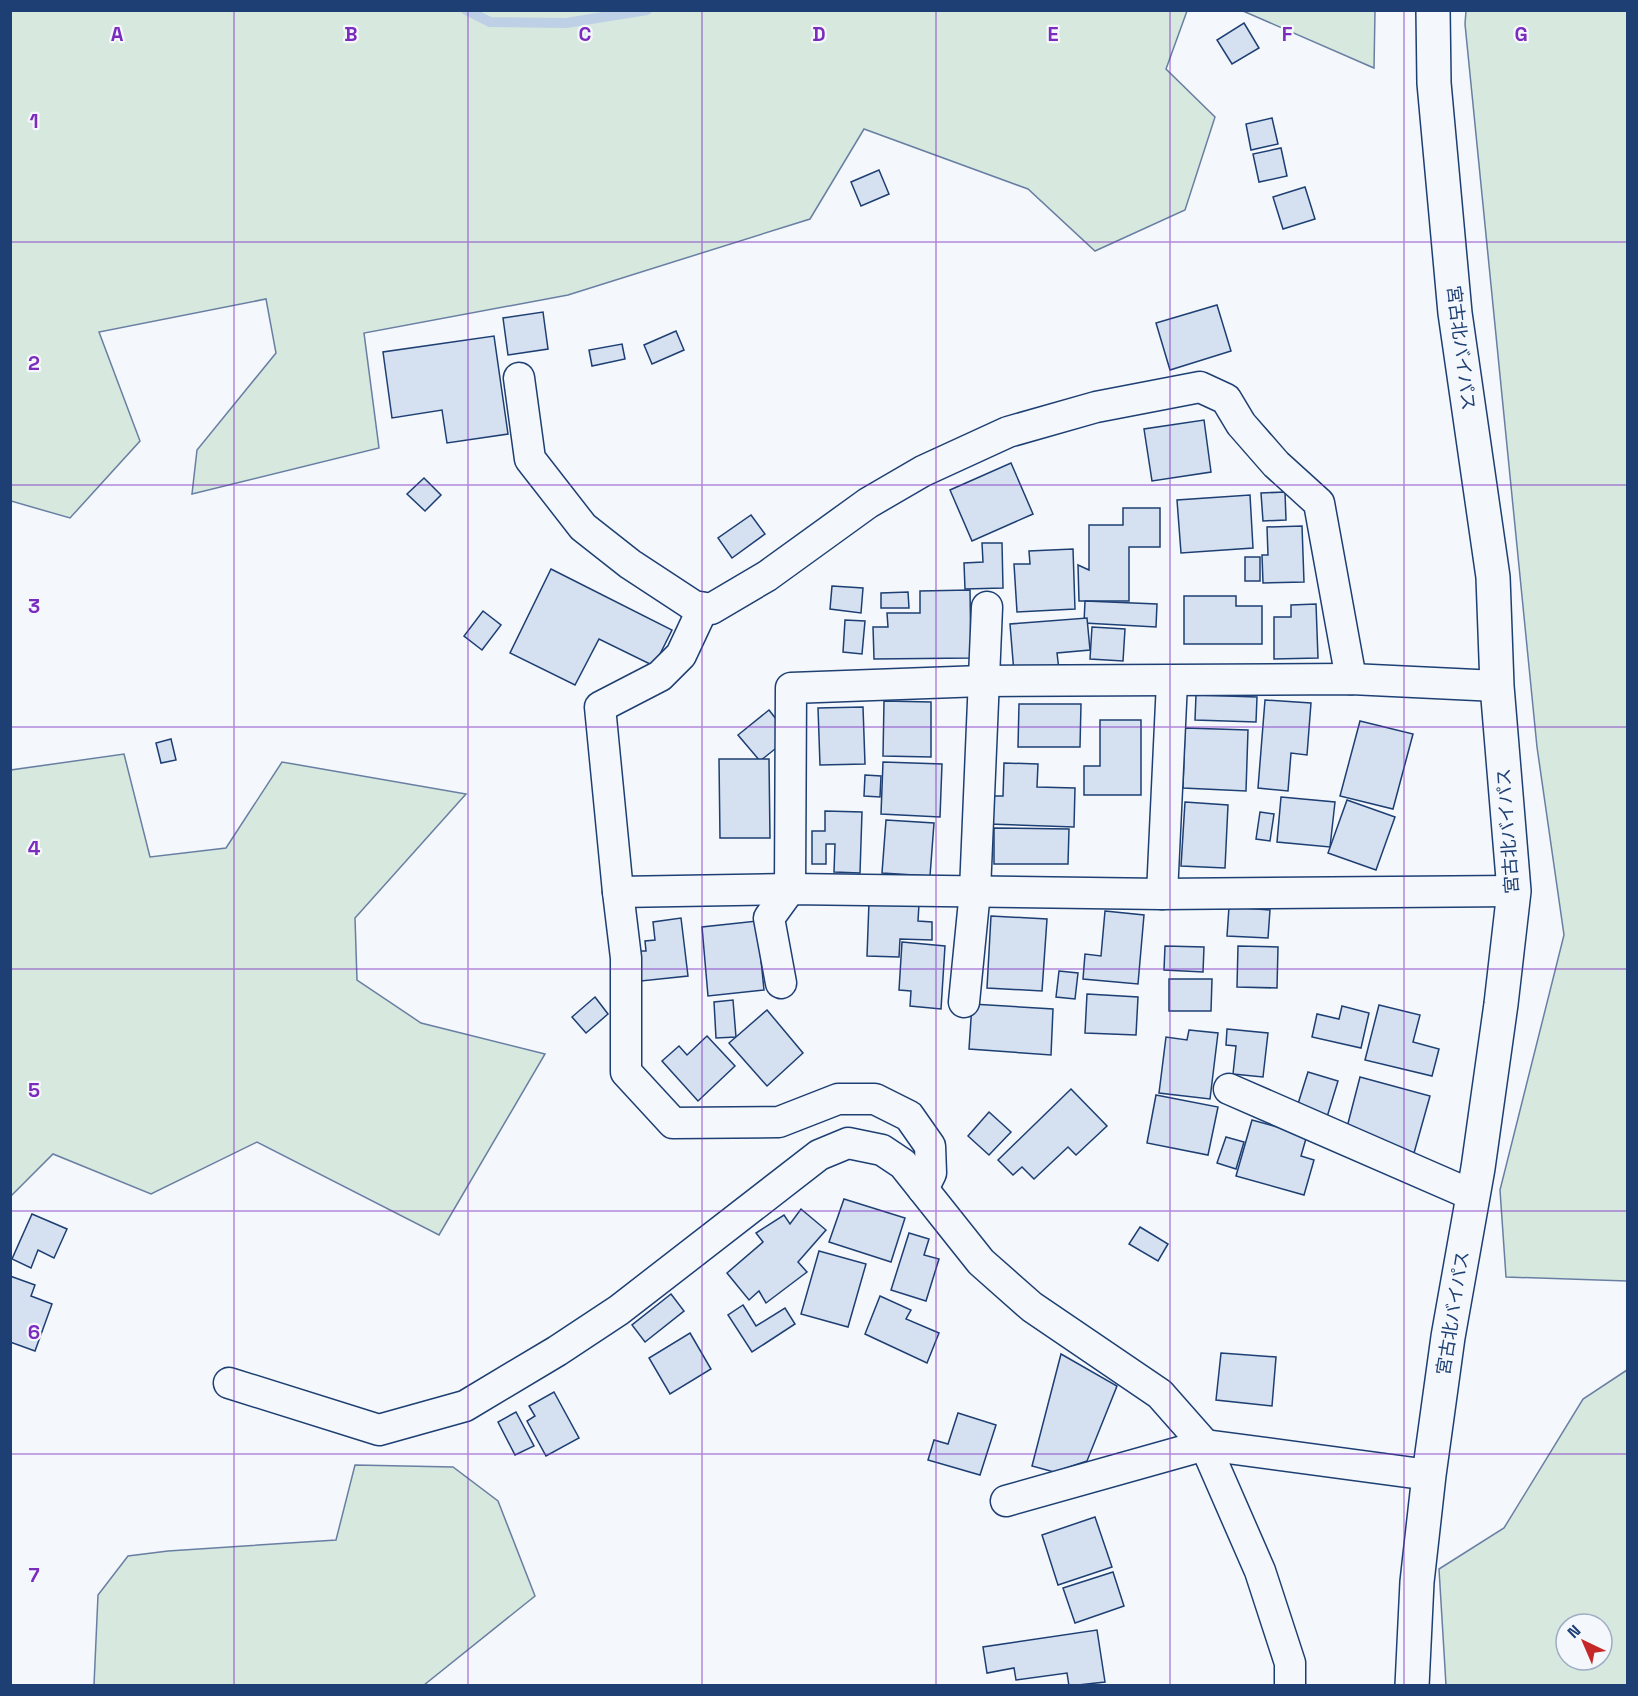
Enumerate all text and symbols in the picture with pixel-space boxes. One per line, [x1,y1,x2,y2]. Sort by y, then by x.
text: A [111,21,124,47]
text: B [344,21,358,47]
text: C [579,21,592,47]
text: D [812,21,826,47]
text: E [1047,21,1059,47]
text: F [1282,21,1293,47]
text: G [1514,21,1528,47]
text: 1 [29,108,39,134]
street label: 宮古北バイパス [1442,284,1481,412]
text: 2 [28,350,40,376]
text: 3 [28,593,40,619]
street label: 宮古北バイパス [1492,768,1523,895]
text: 4 [28,835,41,861]
text: 5 [28,1077,40,1103]
street label: 宮古北バイパス [1431,1249,1474,1377]
text: 6 [28,1319,40,1345]
text: 7 [28,1562,40,1588]
north arrow [1554,1612,1614,1672]
text: N [1563,1620,1585,1643]

